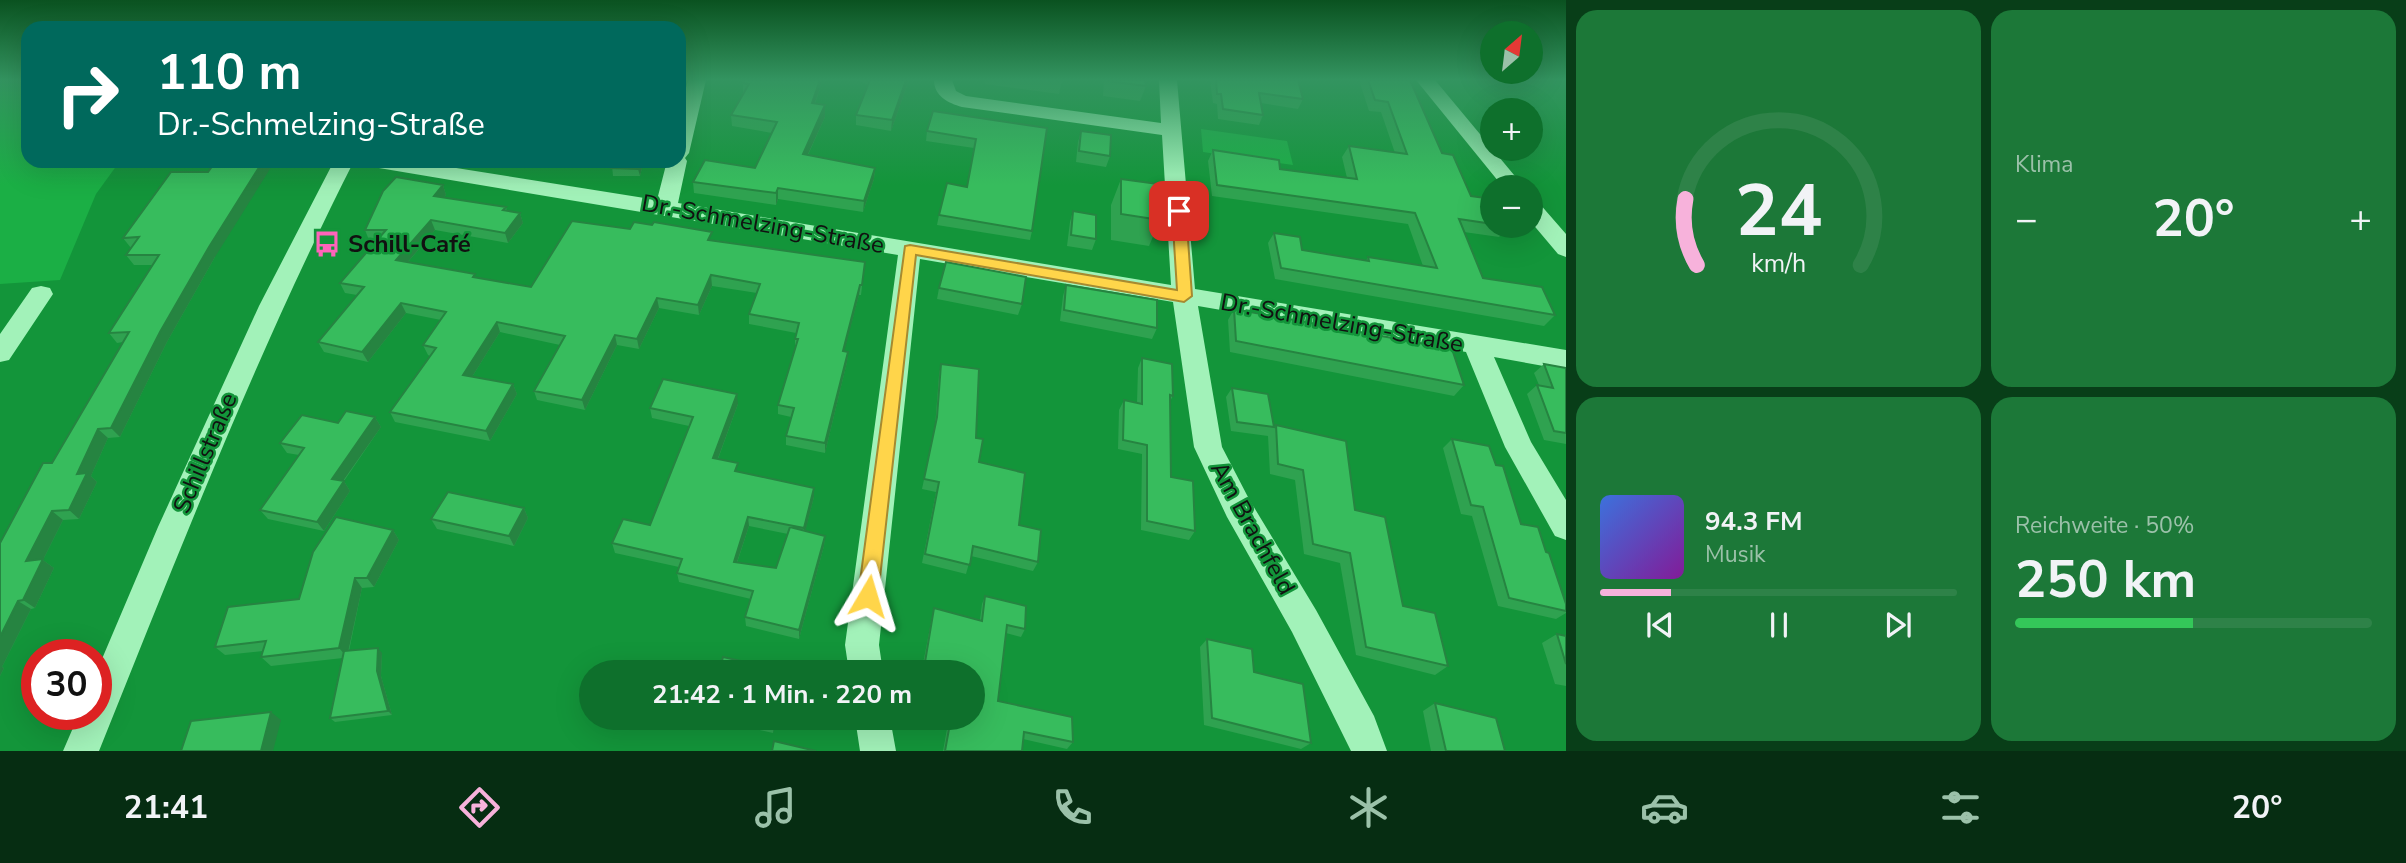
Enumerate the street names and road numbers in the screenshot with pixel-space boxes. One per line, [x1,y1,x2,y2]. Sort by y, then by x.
street label: Dr.-Schmelzing-Straße [639,187,887,261]
street label: Dr.-Schmelzing-Straße [1218,286,1466,360]
street label: Schillstraße [165,388,245,518]
street label: Am Brachfeld [1203,456,1303,600]

